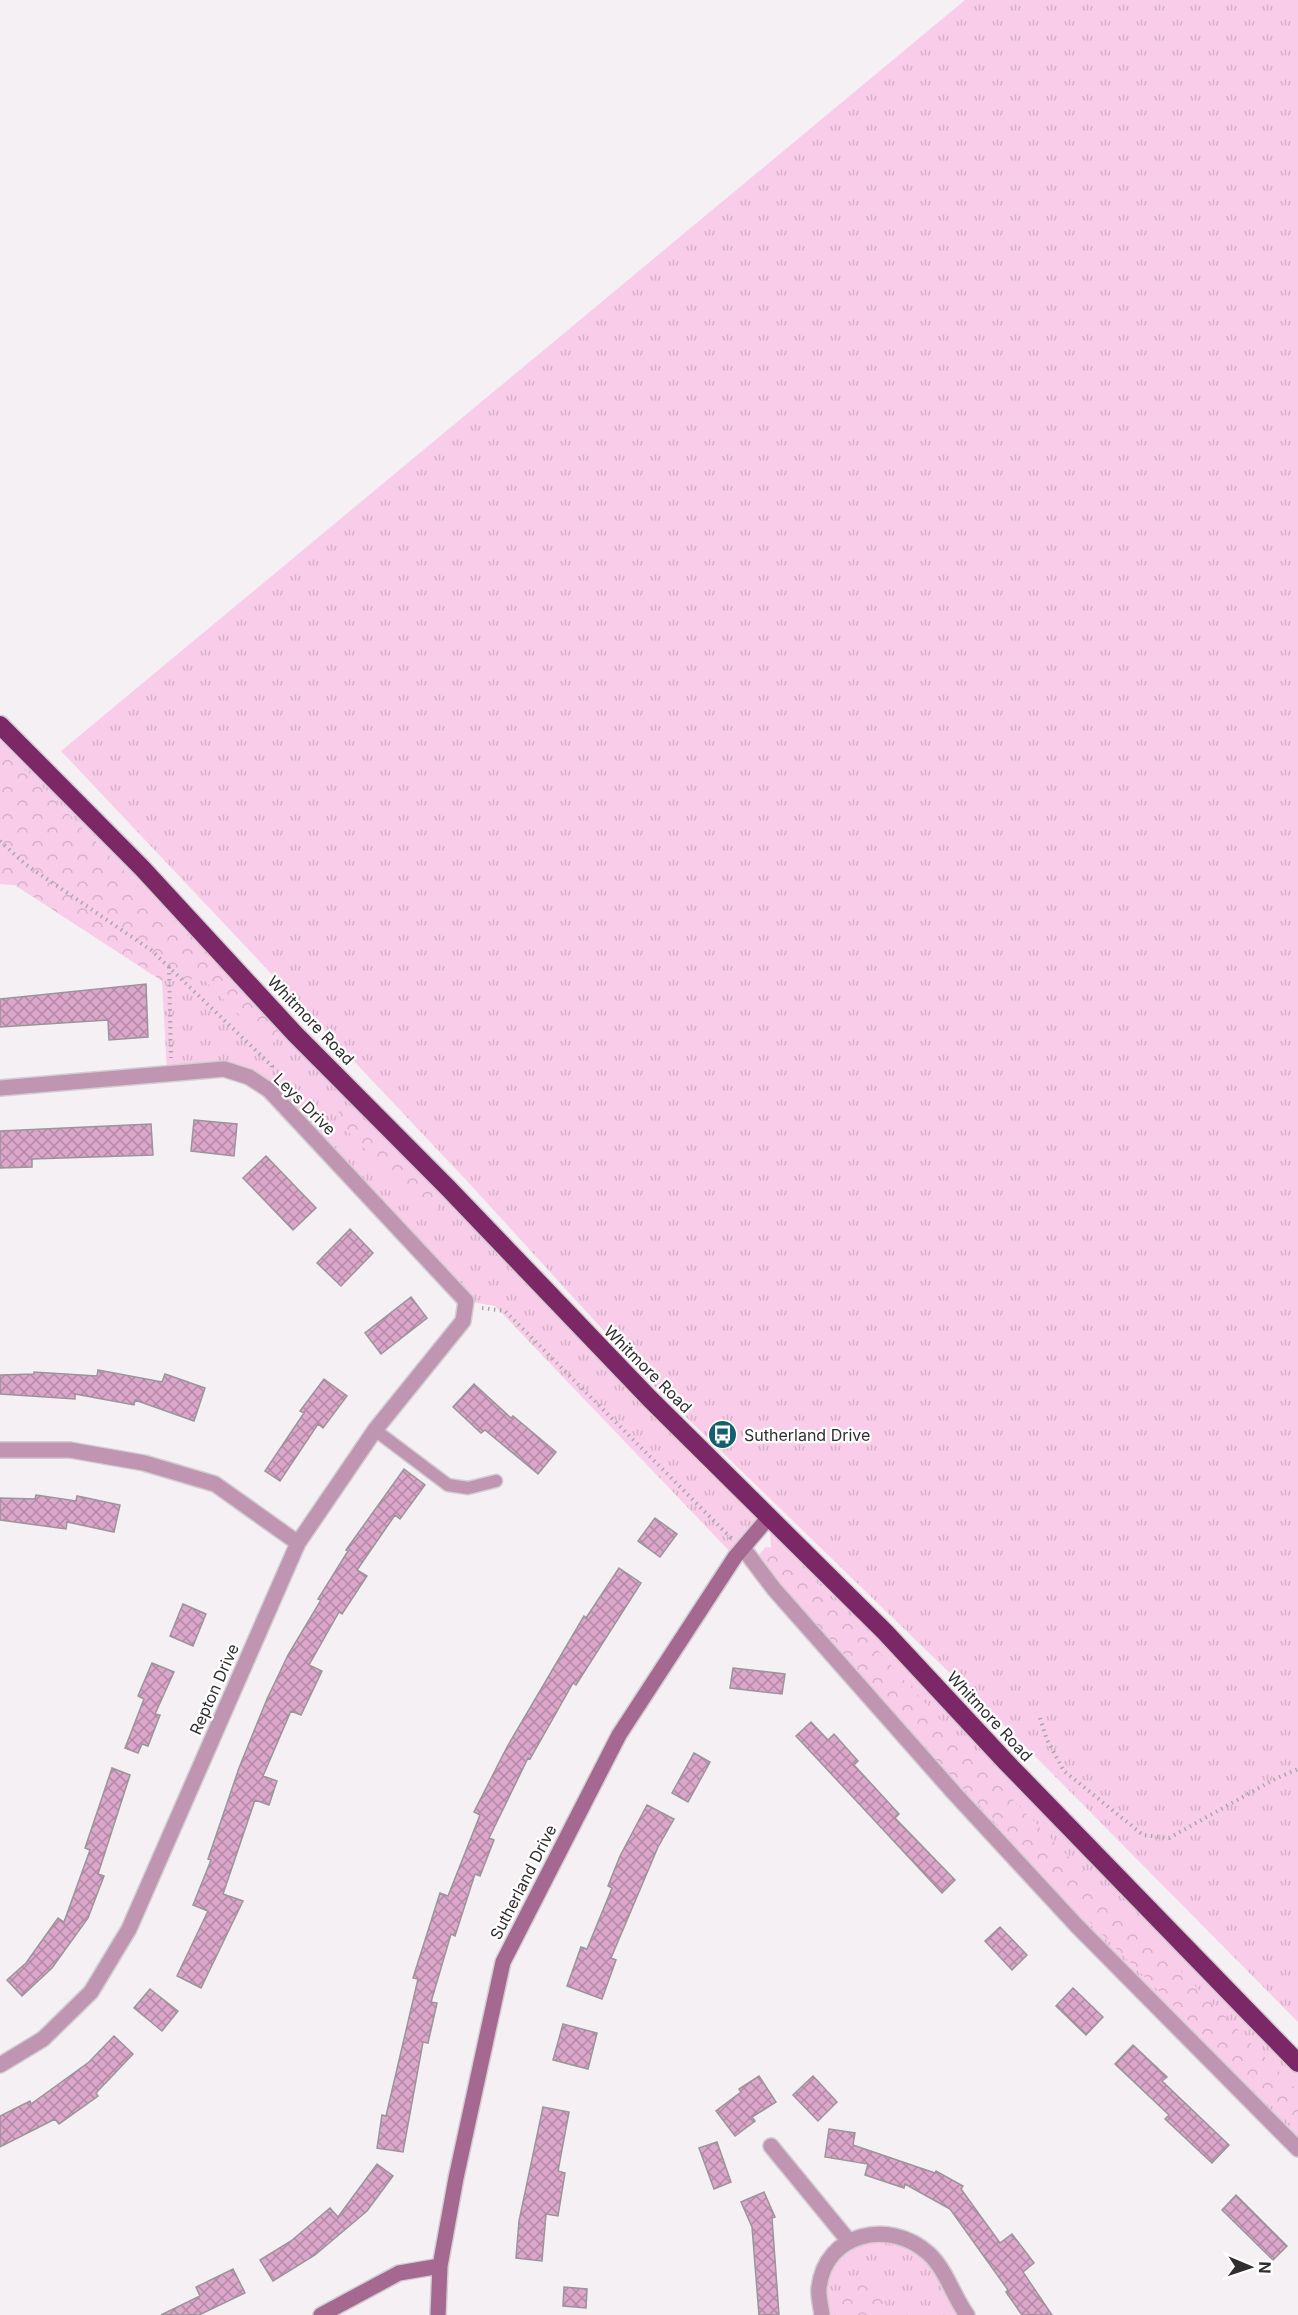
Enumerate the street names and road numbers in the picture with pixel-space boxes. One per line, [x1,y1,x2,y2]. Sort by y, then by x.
street label: Whitmore Road [263,971,359,1069]
street label: Leys Drive [270,1069,340,1139]
street label: Whitmore Road [600,1321,696,1417]
street label: Repton Drive [185,1640,243,1738]
street label: Whitmore Road [943,1667,1037,1765]
street label: Sutherland Drive [485,1821,561,1943]

